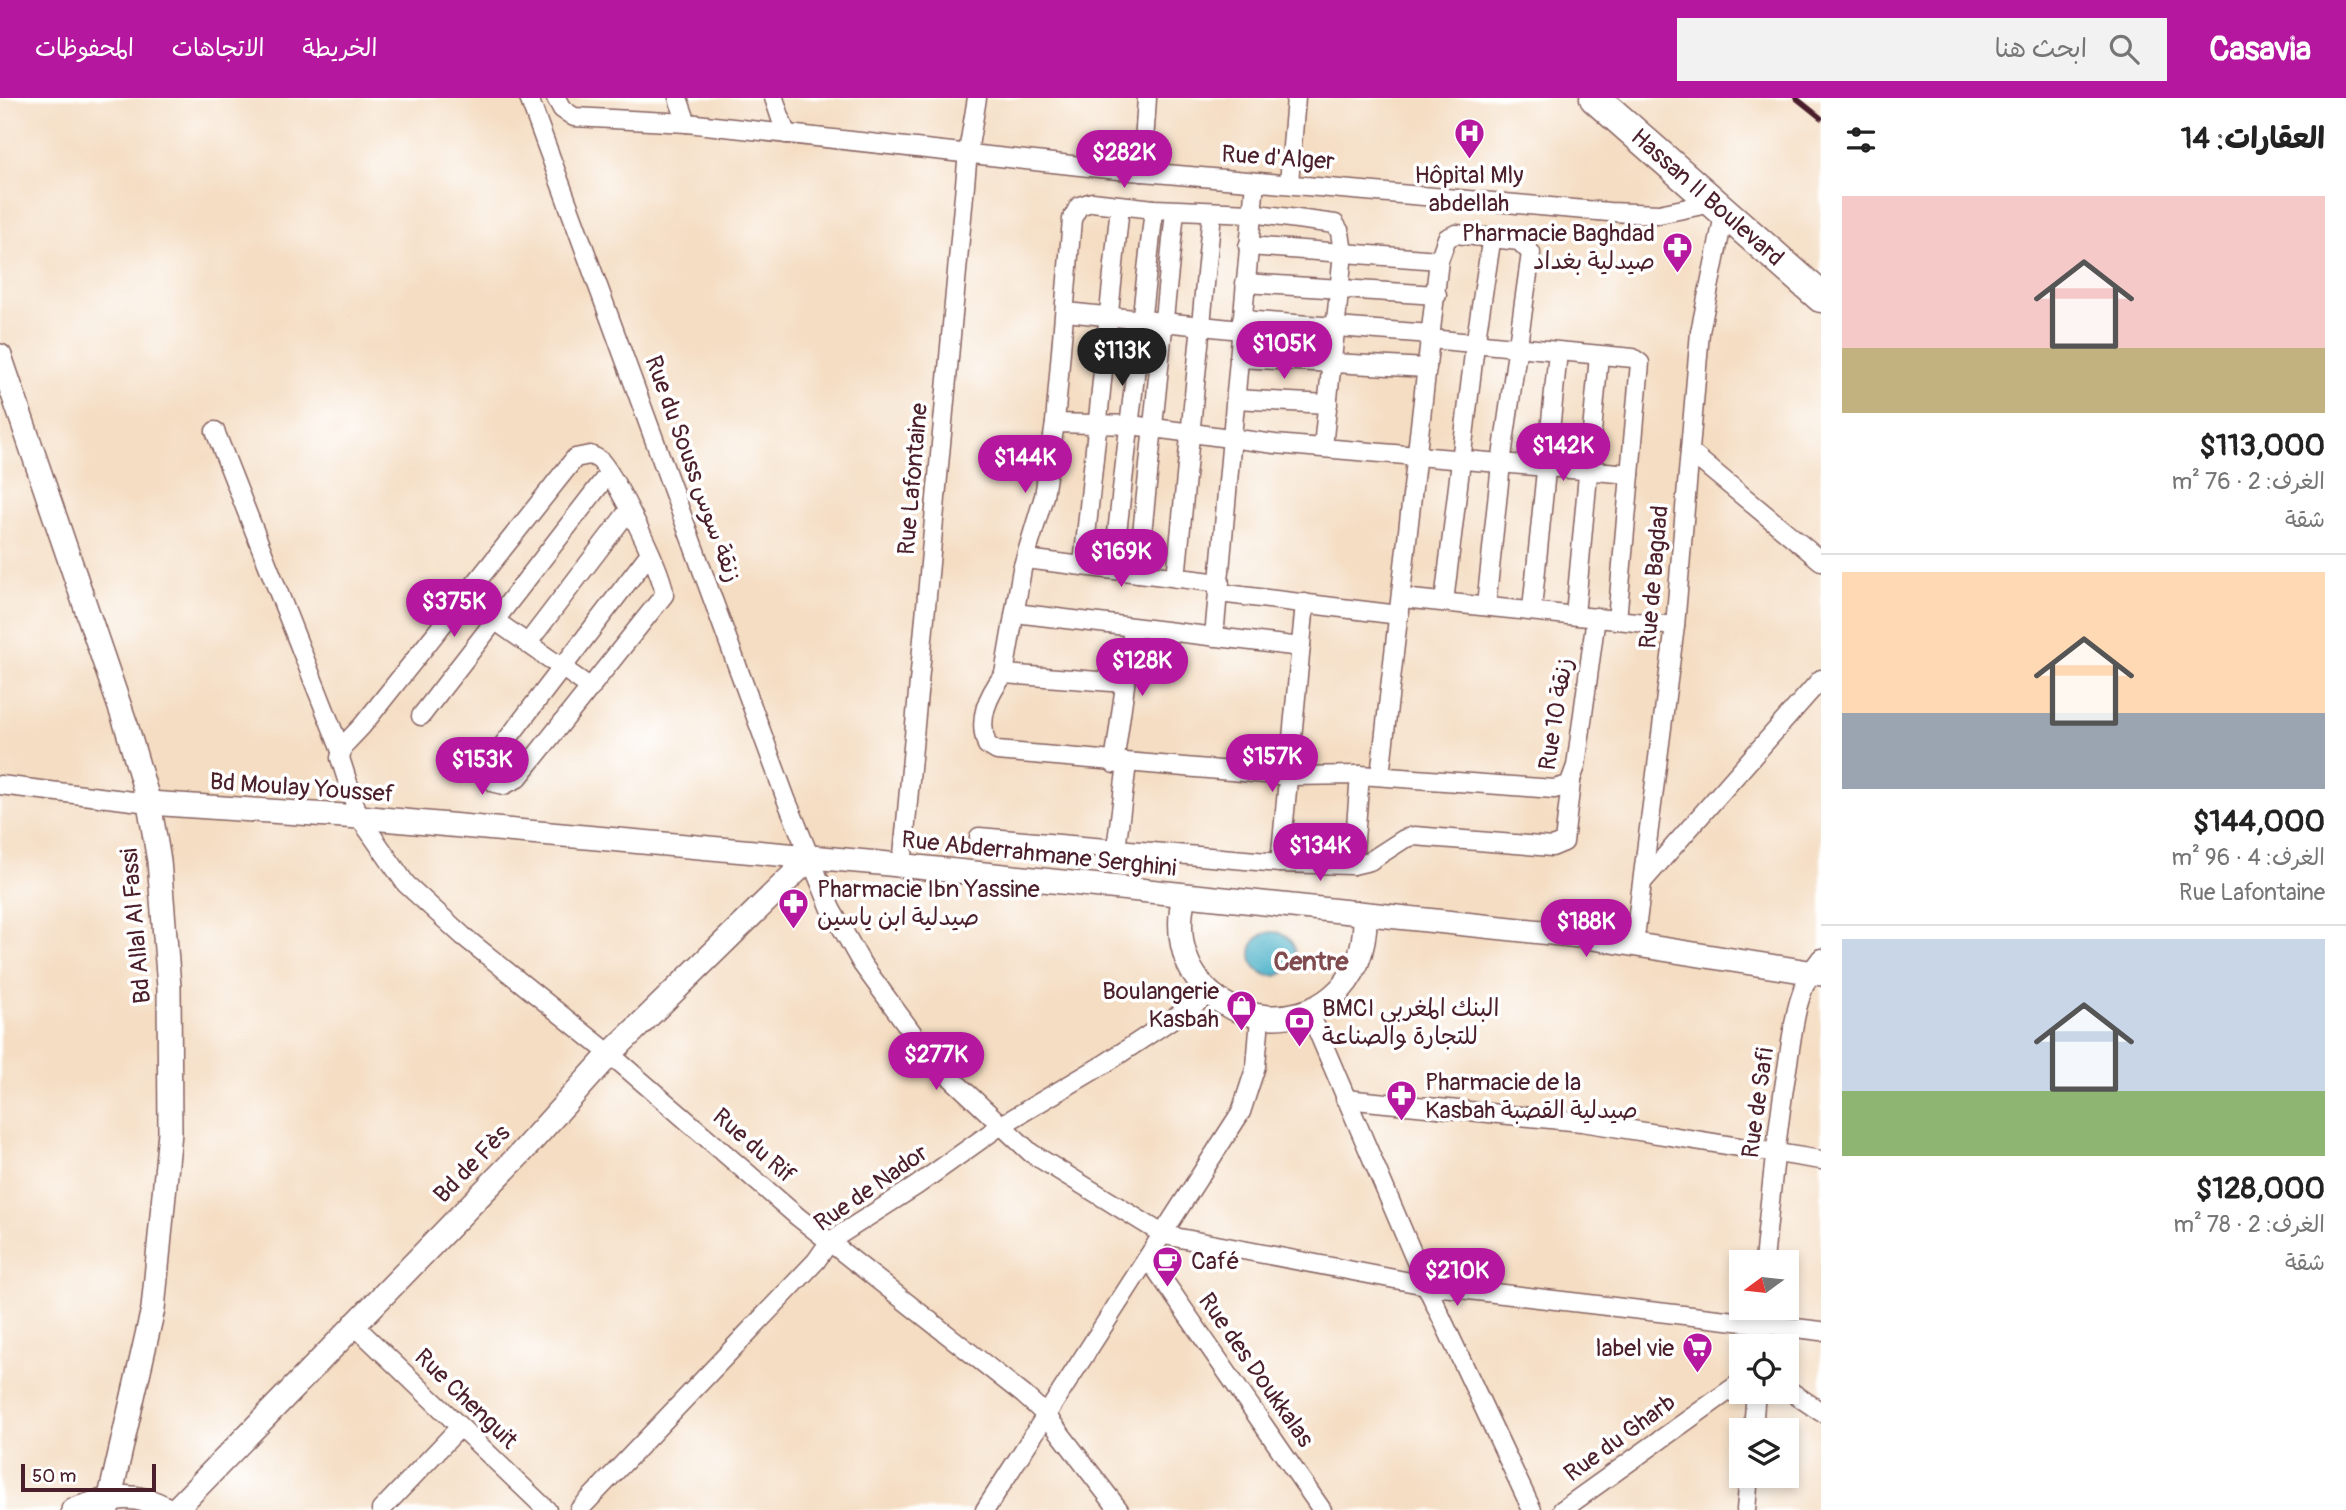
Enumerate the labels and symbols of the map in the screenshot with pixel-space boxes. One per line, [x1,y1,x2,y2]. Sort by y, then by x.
hospital icon: Hôpital Mly abdellah [1452,116,1486,160]
street label: Hassan II Boulevard [1625,122,1790,272]
pin: $282K [1075,130,1173,190]
street label: Rue d'Alger [1220,140,1336,176]
place label: Hôpital Mly abdellah [1415,161,1523,218]
place label: Pharmacie Baghdad صيدلية بغداد [1462,219,1655,276]
pharmacy icon: Pharmacie Baghdad صيدلية بغداد [1661,230,1695,274]
pin: $105K [1235,322,1333,381]
pin: $113K [1073,328,1171,388]
street label: Rue du Souss زنقة سوس [638,352,748,586]
street label: Rue Lafontaine [892,402,934,556]
pin: $142K [1514,424,1612,483]
pin: $144K [976,436,1074,495]
street label: Rue de Bagdad [1633,504,1675,650]
pin: $169K [1072,530,1170,589]
pin: $375K [405,580,503,639]
pin: $128K [1093,638,1191,698]
street label: Rue 10 زنقة [1533,656,1579,772]
pin: $157K [1223,734,1321,794]
pin: $153K [433,738,531,797]
street label: Bd Moulay Youssef [209,767,395,809]
pin: $134K [1271,824,1369,883]
street label: Rue Abderrahmane Serghini [900,825,1178,883]
street label: Bd Allal Al Fassi [115,847,157,1005]
place label: Pharmacie Ibn Yassine صيدلية ابن ياسين [817,875,1040,932]
pharmacy icon: Pharmacie Ibn Yassine صيدلية ابن ياسين [777,886,811,930]
pin: $188K [1537,900,1635,959]
district label: Centre [1274,946,1350,978]
place label: Boulangerie Kasbah [1102,977,1219,1034]
shop icon: Boulangerie Kasbah [1225,988,1259,1032]
place label: BMCI البنك المغربي للتجارة والصناعة [1322,994,1499,1051]
bank icon: BMCI البنك المغربي للتجارة والصناعة [1282,1005,1316,1049]
pin: $277K [887,1032,985,1092]
street label: Rue de Safi [1736,1046,1780,1160]
place label: Pharmacie de la Kasbah صيدلية القصبة [1425,1068,1638,1125]
pharmacy icon: Pharmacie de la Kasbah صيدلية القصبة [1385,1079,1419,1123]
street label: Rue du Rif [707,1102,801,1190]
street label: Bd de Fès [428,1119,517,1209]
street label: Rue de Nador [809,1138,934,1238]
cafe icon: Café [1151,1244,1185,1288]
place label: Café [1191,1247,1239,1276]
pin: $210K [1408,1248,1506,1308]
north arrow [1729,1250,1799,1320]
street label: Rue des Doukkalas [1192,1287,1320,1453]
supermarket icon: label vie [1680,1331,1714,1375]
place label: label vie [1596,1334,1674,1363]
street label: Rue Chenguit [408,1343,524,1456]
street label: Rue du Gharb [1559,1388,1681,1488]
scale bar [21,1461,156,1493]

